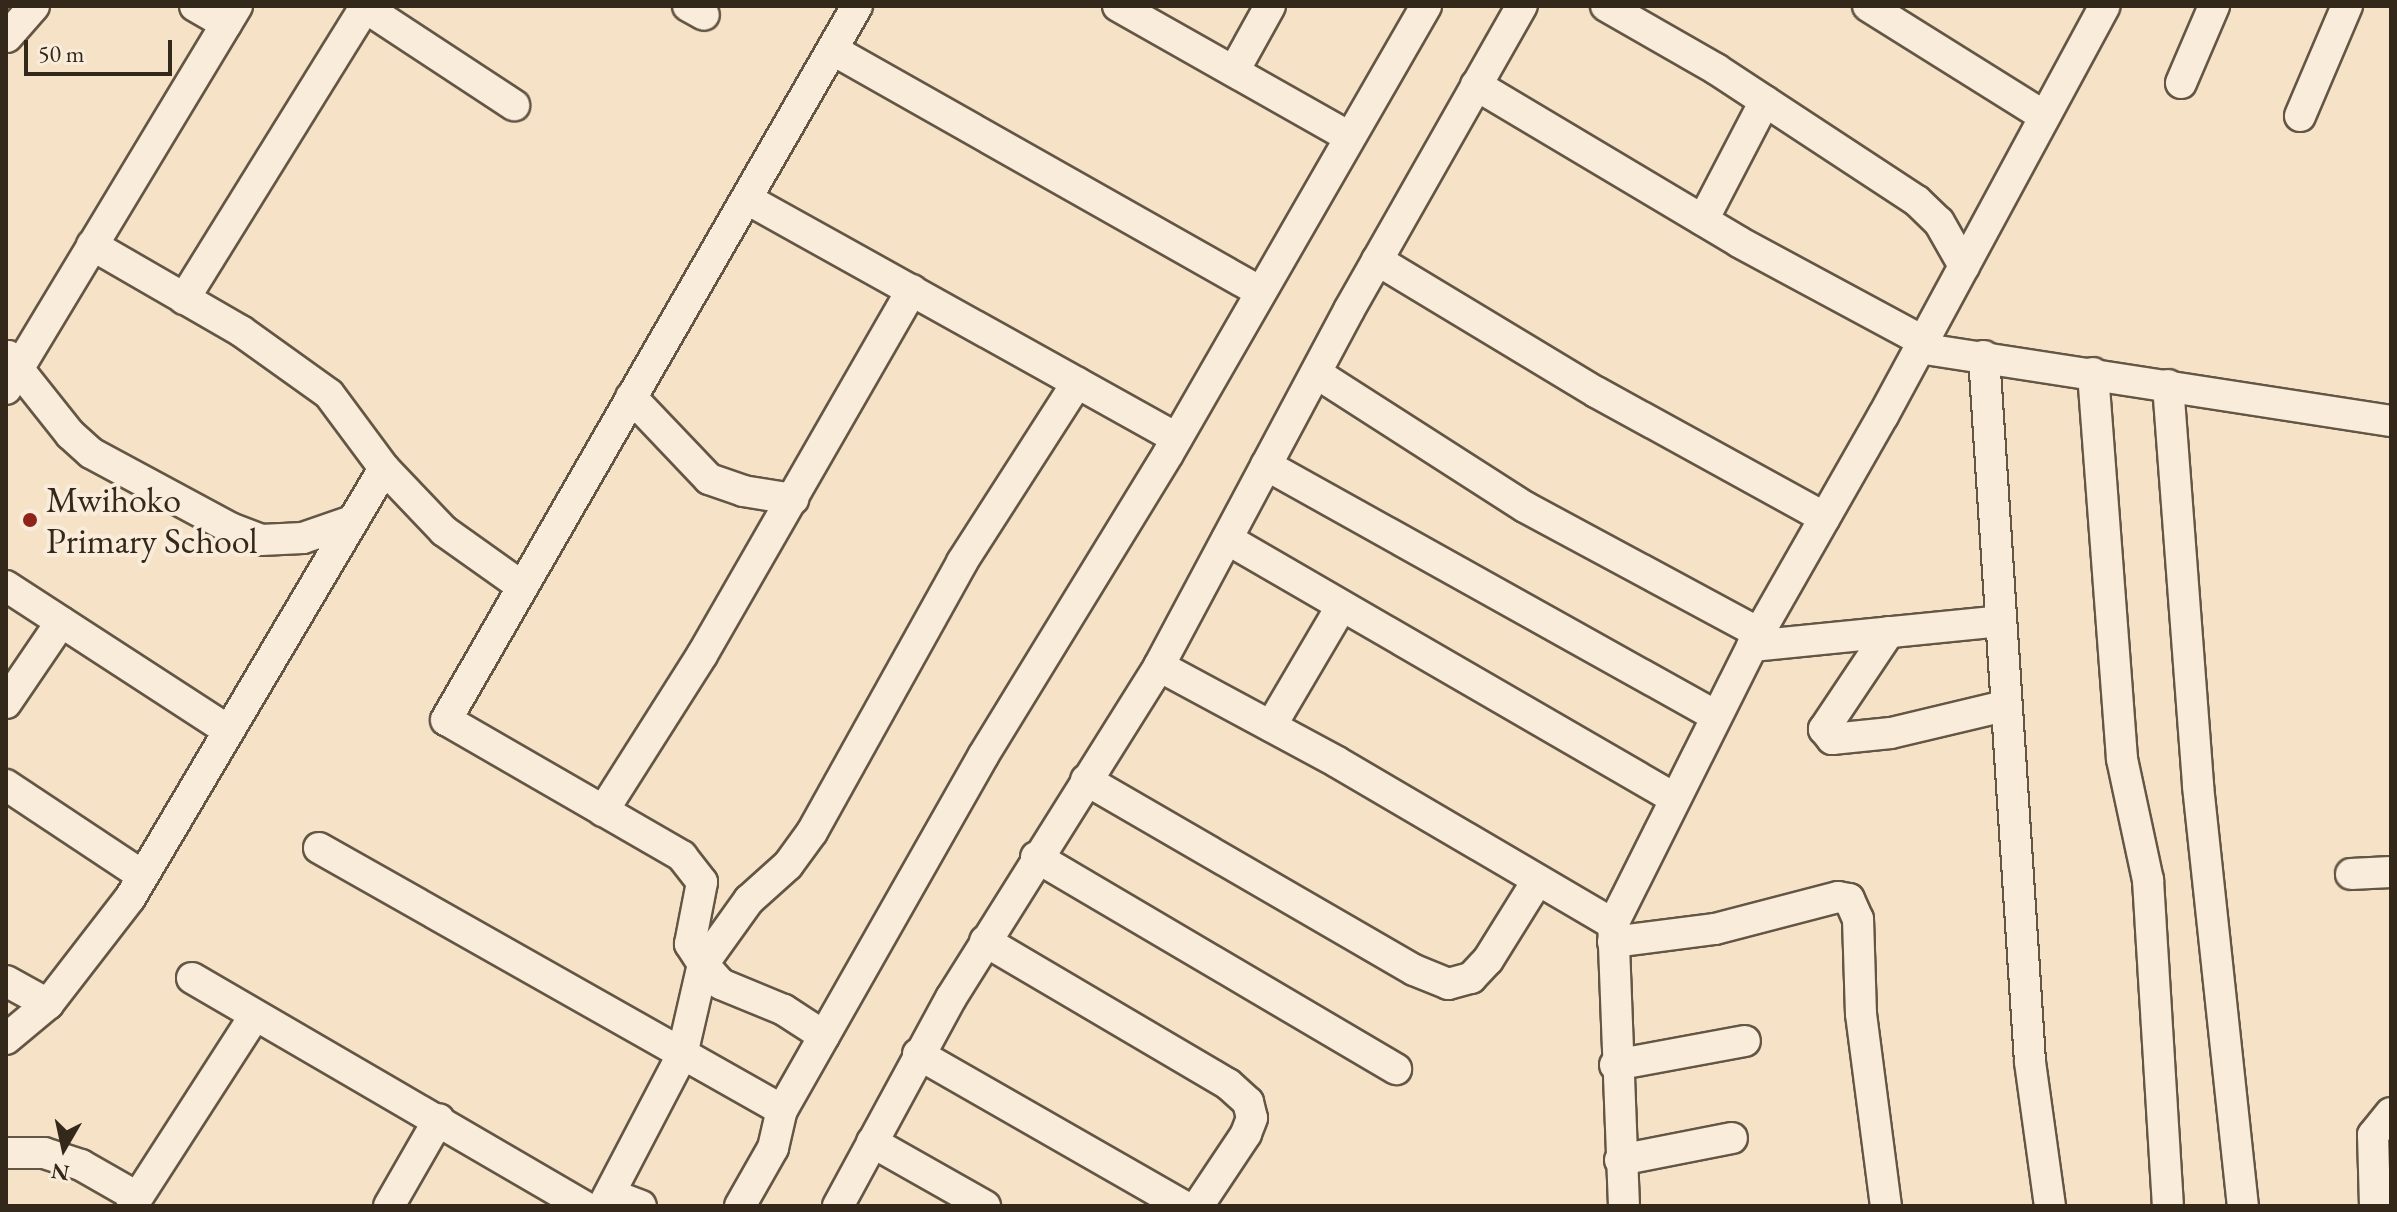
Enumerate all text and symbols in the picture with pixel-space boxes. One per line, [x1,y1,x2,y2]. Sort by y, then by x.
scale bar [28,24,176,74]
text: 50 m [38,38,85,69]
place label: Mwihoko Primary School [46,477,258,562]
marker: Mwihoko Primary School [21,511,39,529]
north arrow [24,1108,104,1188]
text: N [49,1156,71,1188]

